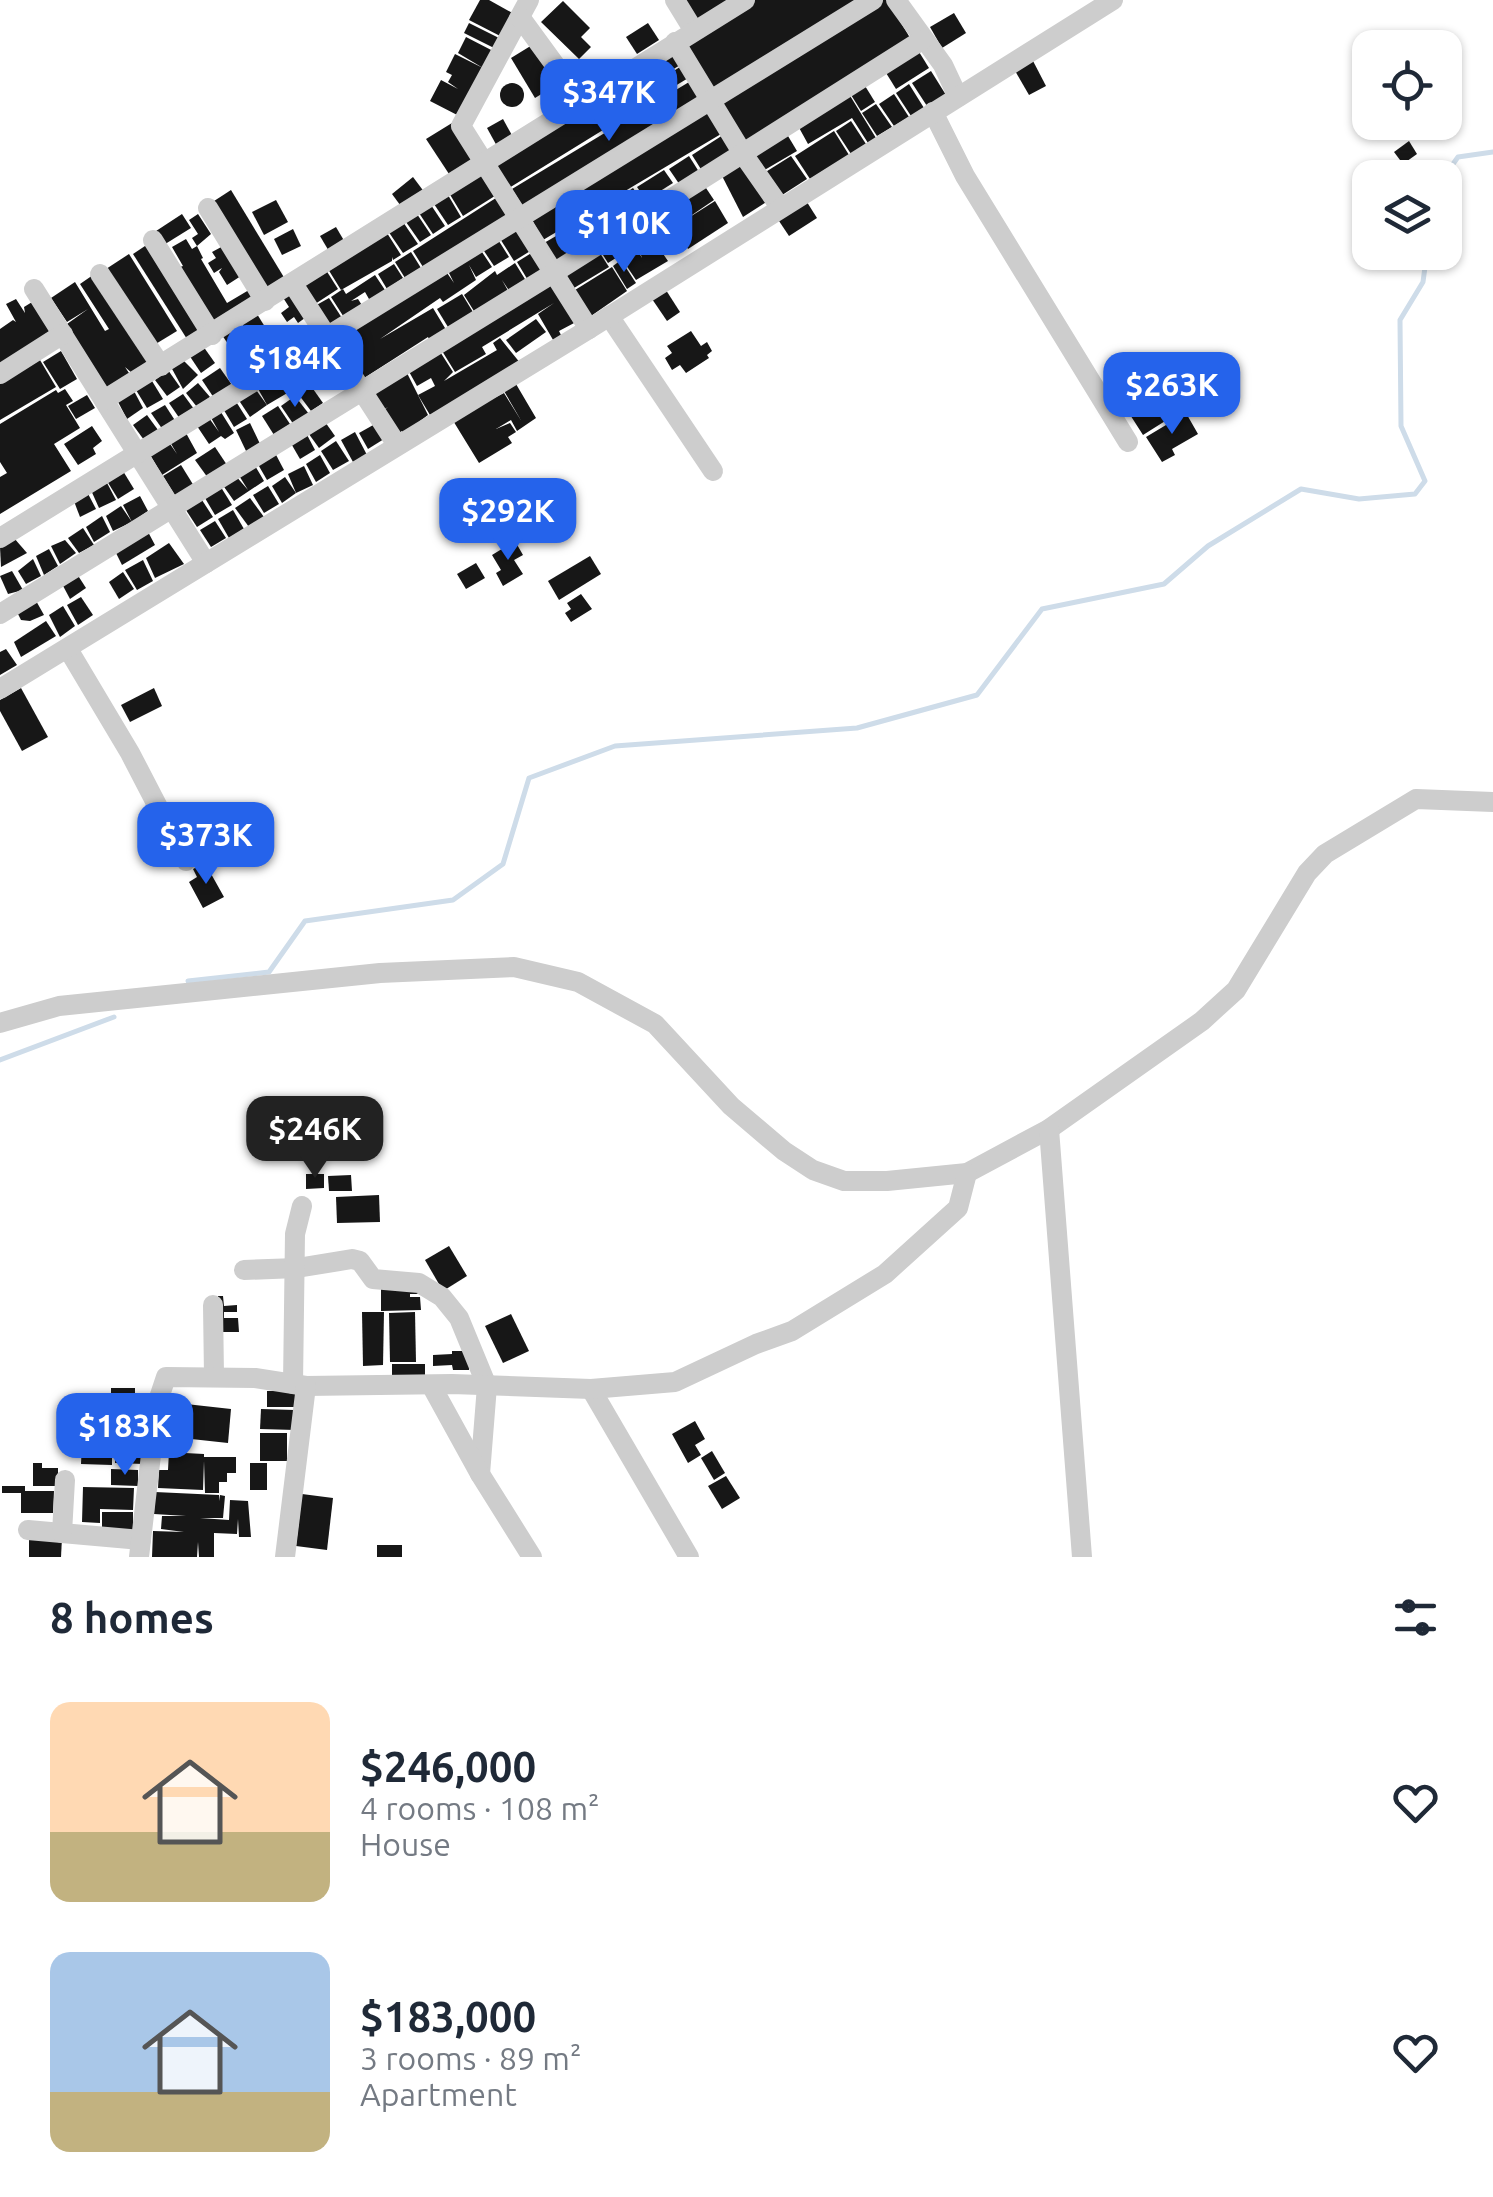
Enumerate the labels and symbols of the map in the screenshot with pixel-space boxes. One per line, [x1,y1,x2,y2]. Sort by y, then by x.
pin: $347K [539,59,679,144]
pin: $110K [554,190,694,275]
pin: $184K [225,325,365,410]
pin: $263K [1102,352,1242,437]
pin: $292K [438,478,578,563]
pin: $373K [136,802,276,887]
pin: $246K [245,1096,385,1181]
pin: $183K [55,1393,195,1478]

